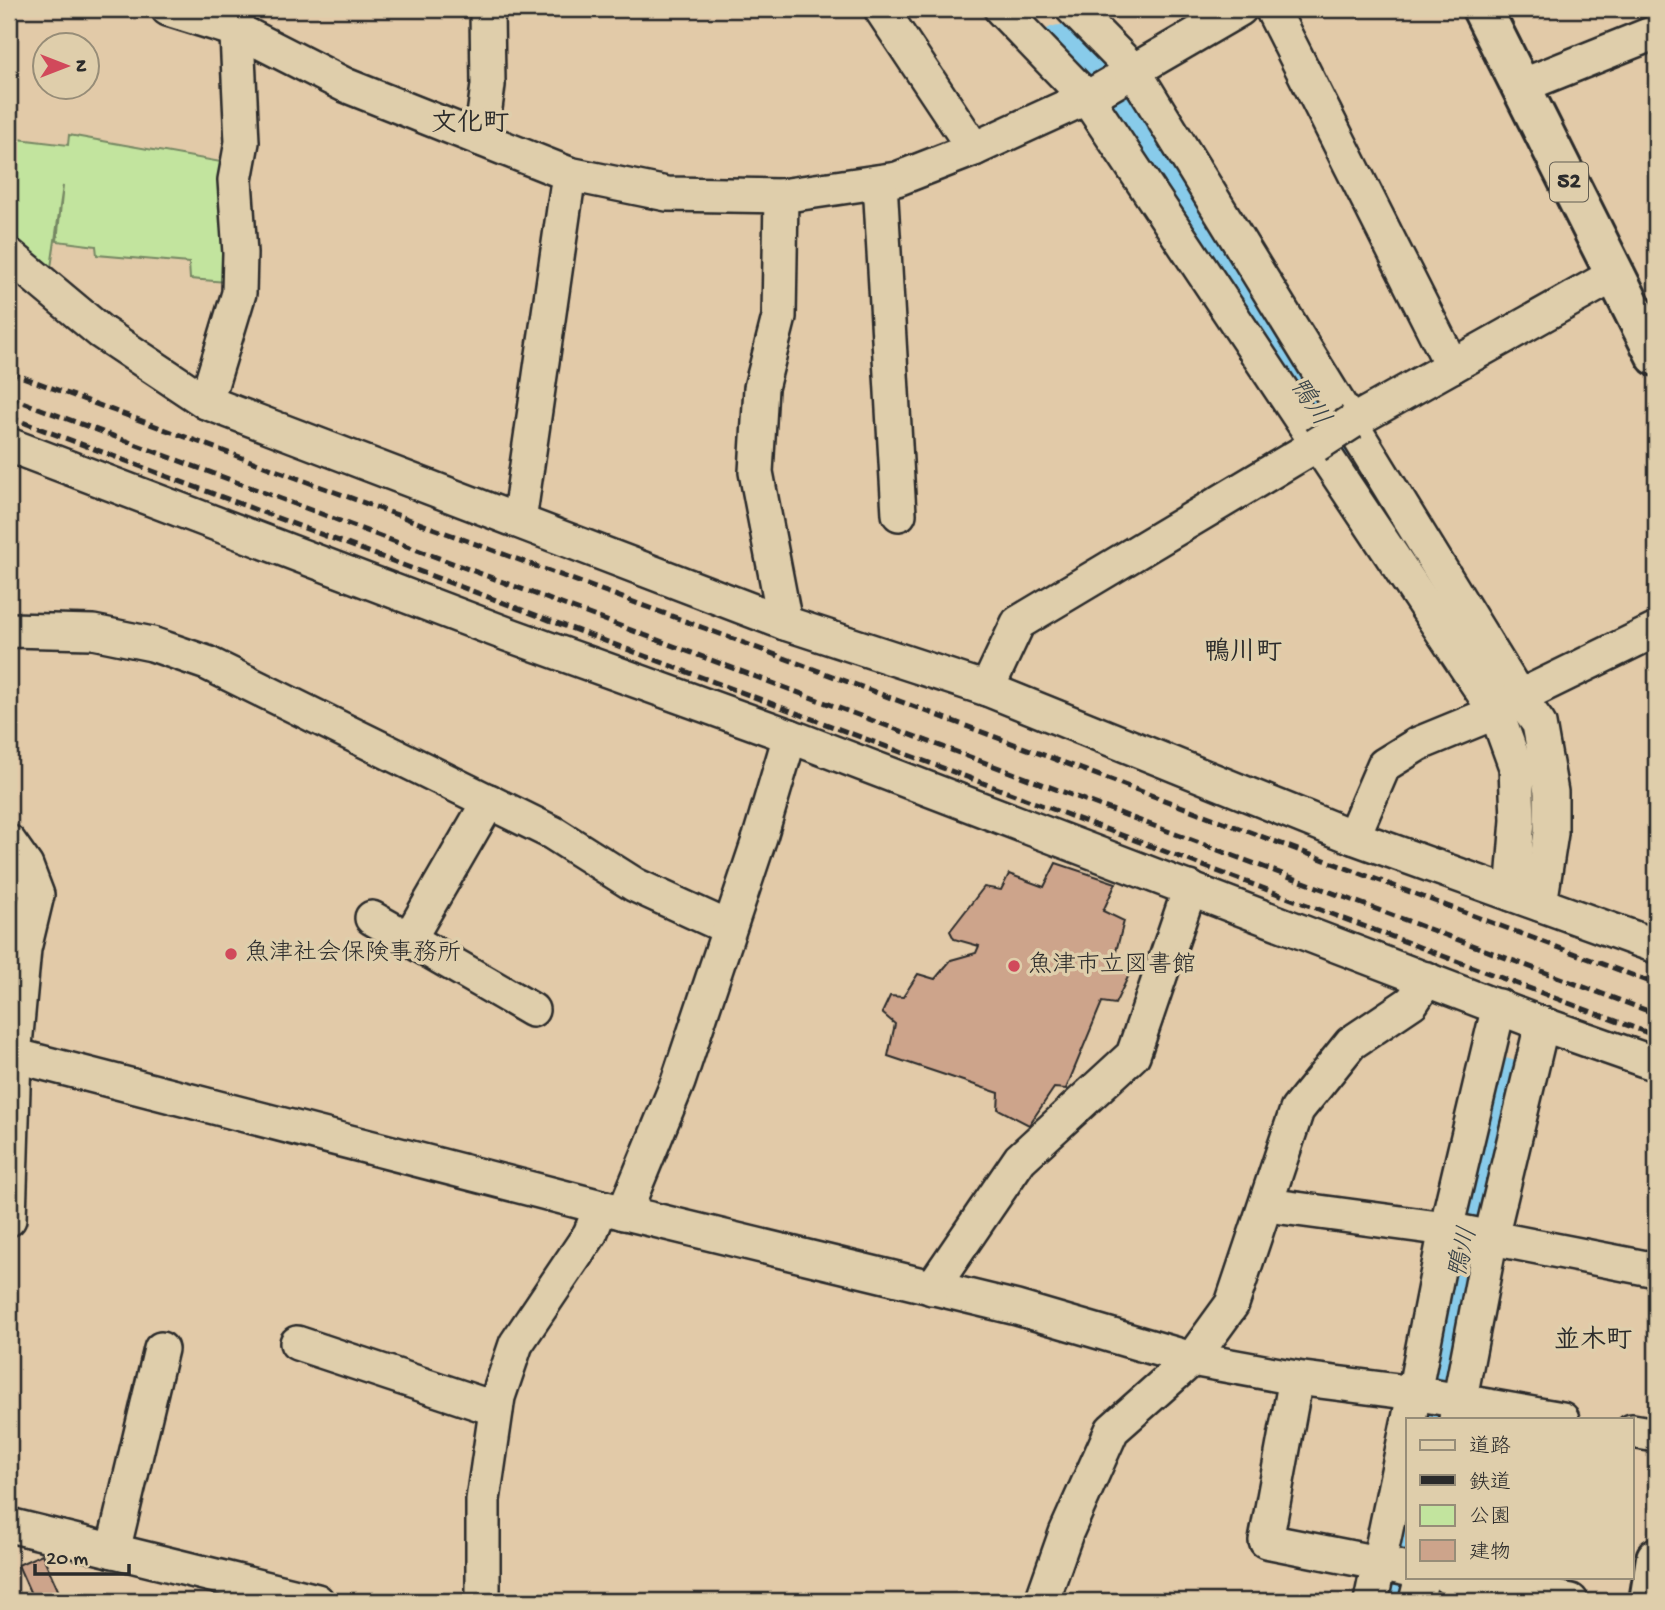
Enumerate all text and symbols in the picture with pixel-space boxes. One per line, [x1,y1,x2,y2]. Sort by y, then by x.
north arrow [32,32,102,102]
text: N [68,60,91,72]
district label: 文化町 [431,109,509,141]
road number: 52 [1550,162,1588,202]
water label: 鴨川 [1281,372,1337,433]
district label: 鴨川町 [1204,637,1282,670]
place label: 魚津社会保険事務所 [245,939,461,969]
marker: 魚津社会保険事務所 [223,946,239,962]
place label: 魚津市立図書館 [1028,951,1196,981]
marker: 魚津市立図書館 [1006,958,1022,974]
water label: 鴨川 [1442,1224,1486,1282]
district label: 並木町 [1554,1325,1632,1358]
legend [1406,1418,1634,1578]
text: 道路 [1469,1435,1511,1461]
text: 鉄道 [1469,1471,1511,1497]
text: 公園 [1469,1506,1511,1531]
scale bar [35,1533,130,1577]
text: 建物 [1469,1541,1511,1567]
text: 20 m [46,1548,88,1573]

